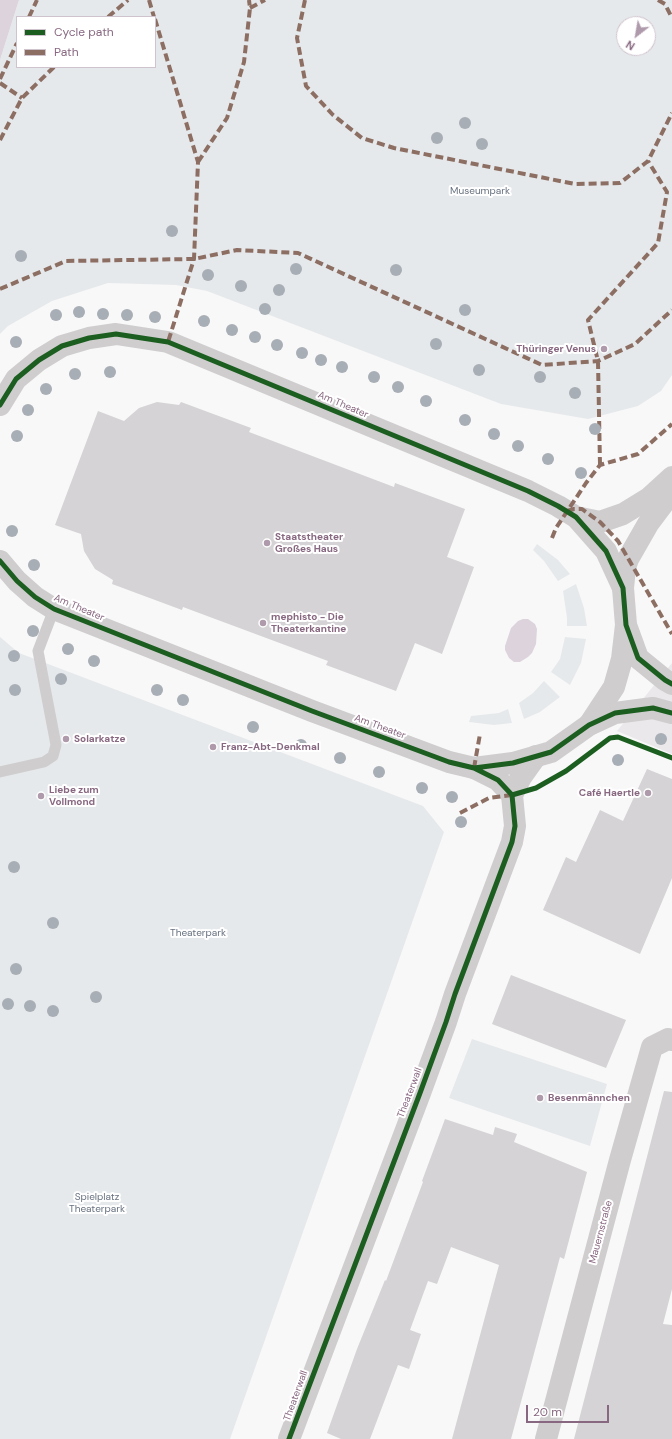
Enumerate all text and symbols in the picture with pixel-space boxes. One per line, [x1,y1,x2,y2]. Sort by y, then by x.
legend [16,16,156,68]
north arrow [616,16,656,56]
text: Cycle path [54,24,114,40]
text: N [623,37,637,53]
text: Path [54,44,79,60]
park label: Museumpark [450,185,510,197]
place label: Thüringer Venus [516,343,596,355]
marker: Thüringer Venus [599,344,609,354]
street label: Am Theater [316,389,370,421]
place label: Staatstheater Großes Haus [275,531,343,554]
marker: Staatstheater Großes Haus [262,538,272,548]
street label: Am Theater [52,592,106,624]
place label: mephisto - Die Theaterkantine [271,611,346,634]
marker: mephisto - Die Theaterkantine [258,618,268,628]
street label: Am Theater [353,712,407,742]
place label: Solarkatze [74,733,125,745]
marker: Solarkatze [61,734,71,744]
place label: Franz-Abt-Denkmal [221,741,320,753]
marker: Franz-Abt-Denkmal [208,742,218,752]
place label: Liebe zum Vollmond [49,784,99,808]
place label: Café Haertle [579,787,640,799]
marker: Café Haertle [643,788,653,798]
marker: Liebe zum Vollmond [36,791,46,801]
park label: Theaterpark [170,927,226,939]
street label: Theaterwall [395,1066,425,1120]
place label: Besenmännchen [548,1092,630,1104]
marker: Besenmännchen [535,1093,545,1103]
park label: Spielplatz Theaterpark [69,1191,125,1214]
street label: Mauernstraße [587,1199,615,1265]
street label: Theaterwall [281,1369,311,1423]
scale bar [528,1397,611,1423]
text: 20 m [533,1404,562,1420]

